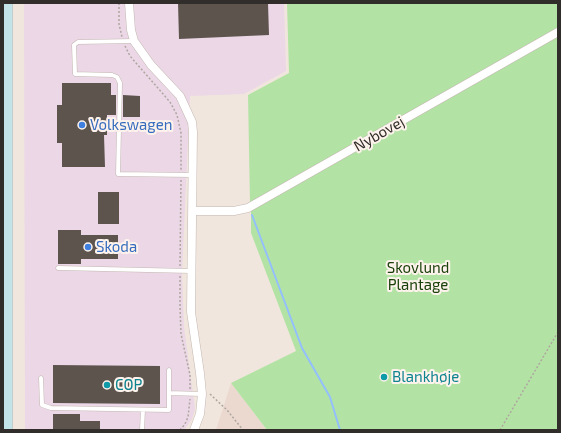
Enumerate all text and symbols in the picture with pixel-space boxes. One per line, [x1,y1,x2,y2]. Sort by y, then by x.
street label: Nybovej [351,112,407,156]
place label: Volkswagen [90,116,172,134]
marker: Volkswagen [77,120,87,130]
place label: Skoda [96,238,137,256]
marker: Skoda [83,242,93,252]
park label: Skovlund Plantage [387,259,449,294]
place label: Blankhøje [392,368,459,386]
marker: Blankhøje [379,372,389,382]
place label: COP [115,376,142,394]
marker: COP [102,380,112,390]

